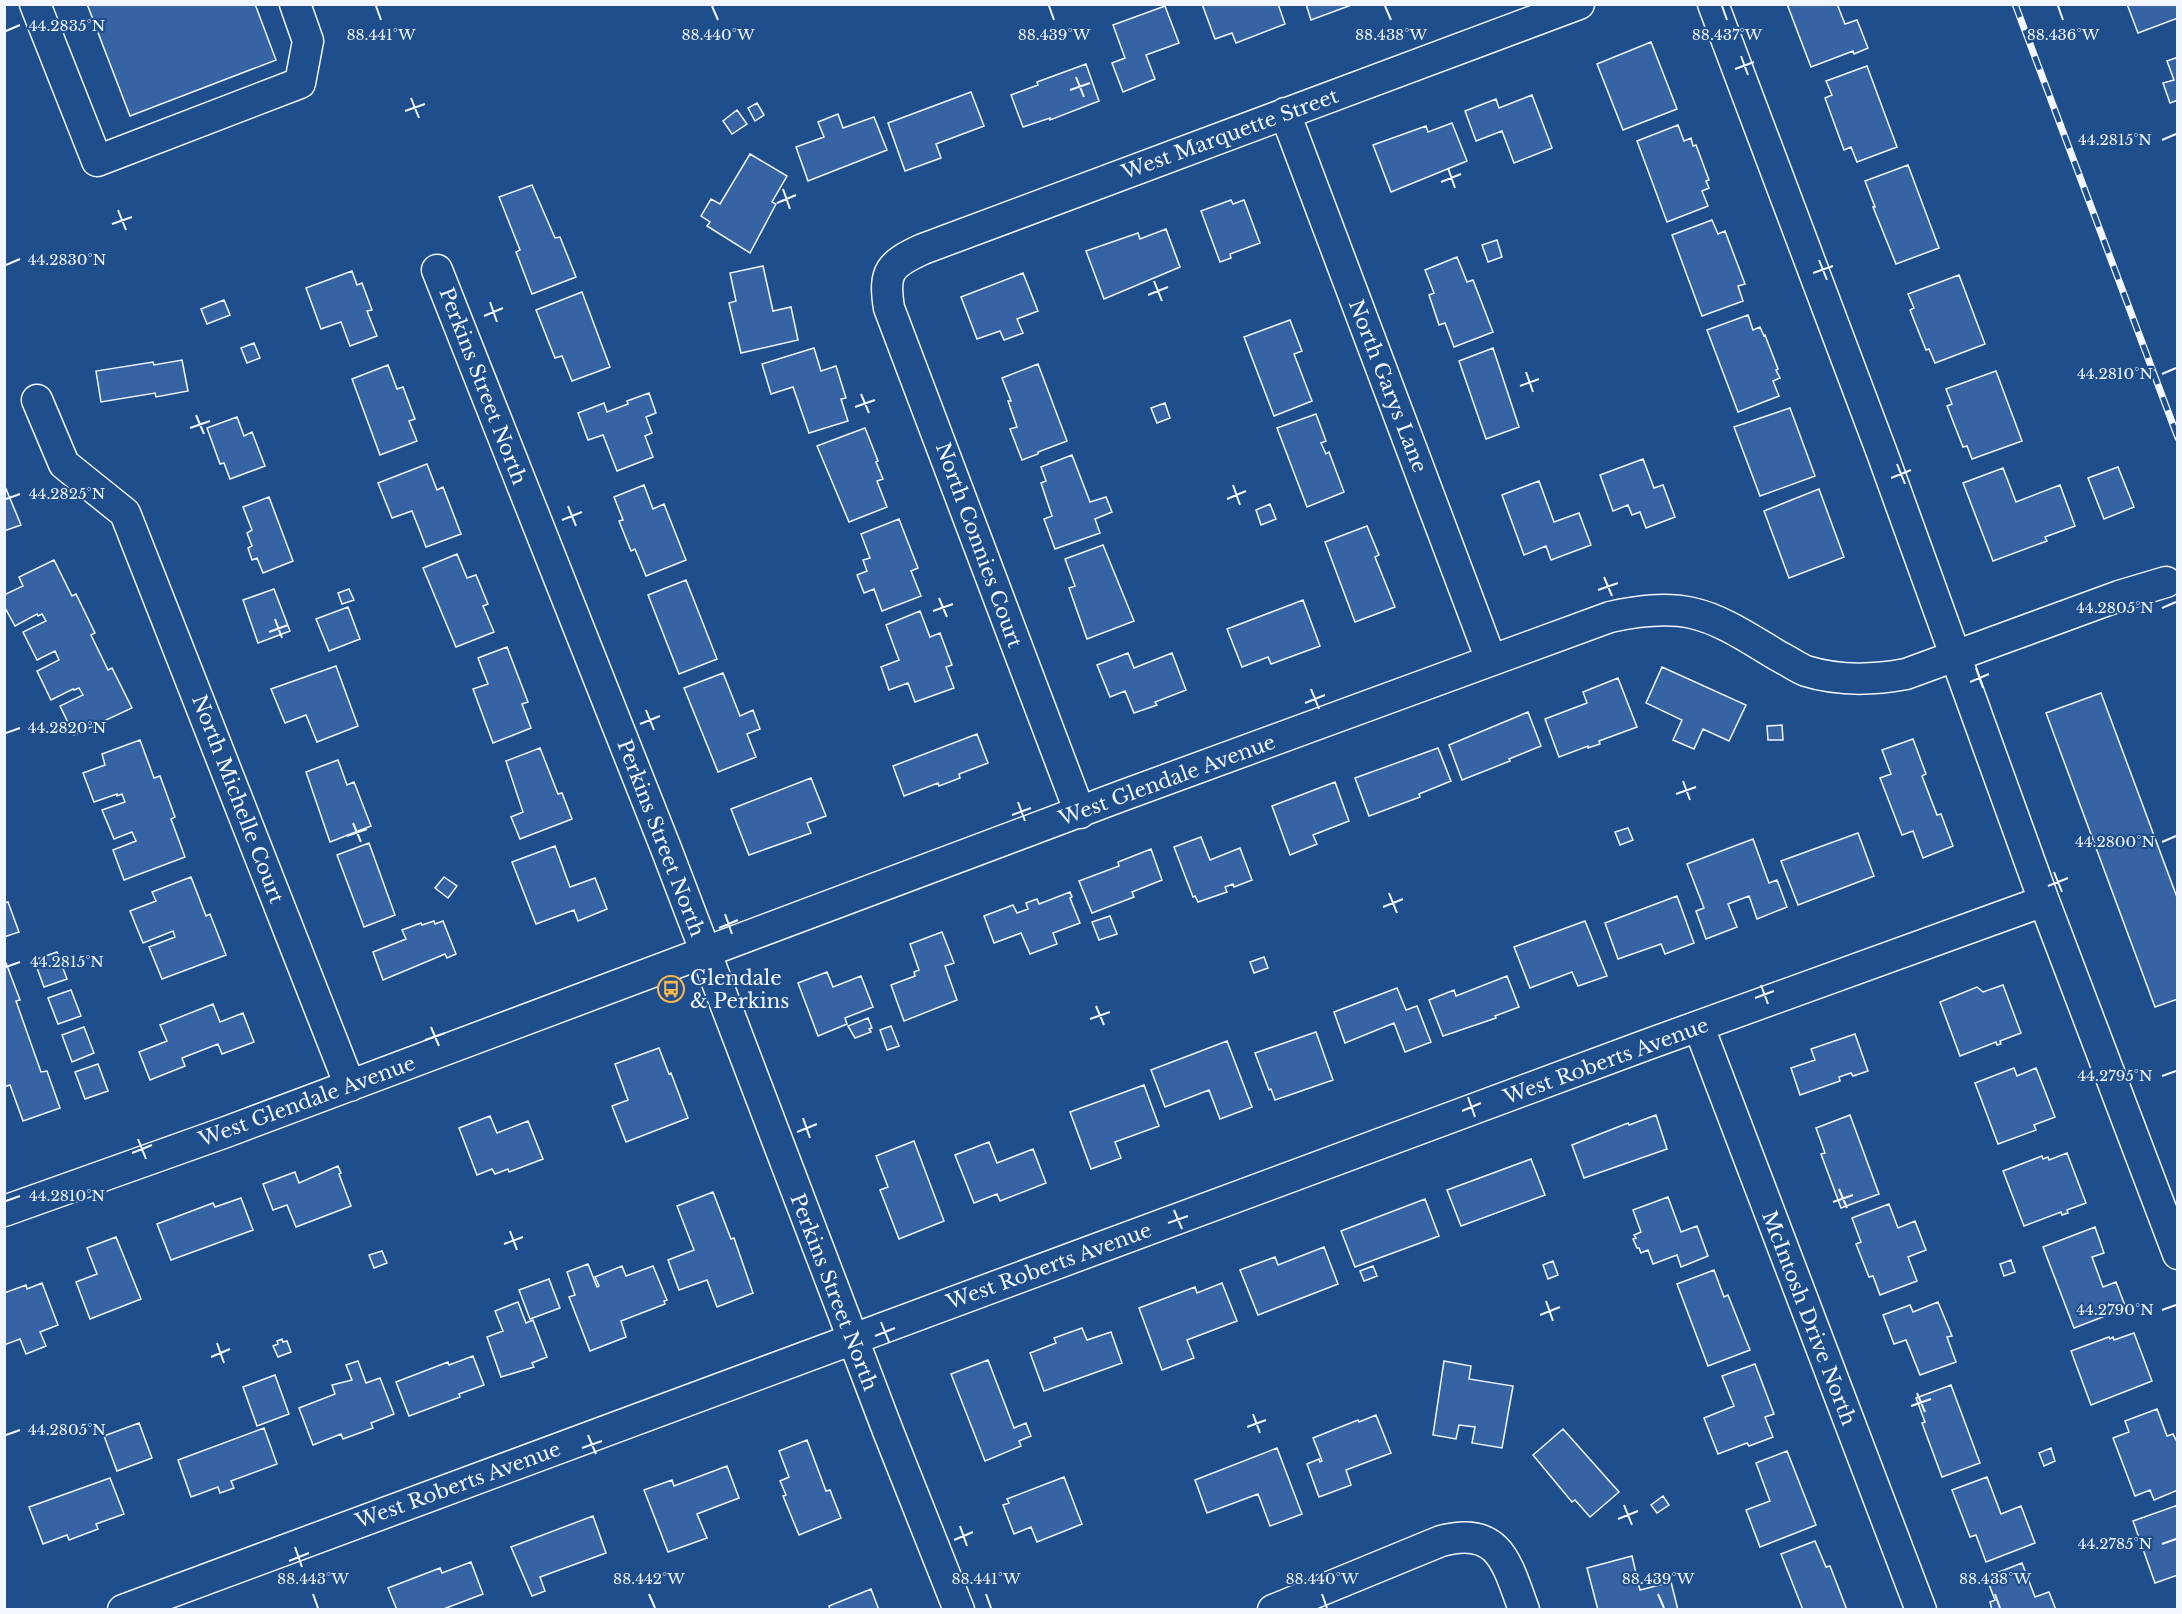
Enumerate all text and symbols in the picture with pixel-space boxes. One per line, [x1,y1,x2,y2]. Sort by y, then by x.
text: 44.2835°N [29,16,105,35]
text: 88.441°W [346,25,416,44]
text: 88.440°W [681,25,755,44]
text: 88.439°W [1018,25,1091,44]
text: 88.438°W [1355,25,1427,44]
text: 88.437°W [1692,25,1763,44]
text: 88.436°W [2027,25,2100,44]
street label: West Marquette Street [1118,84,1342,185]
text: 44.2815°N [2078,130,2152,149]
text: 44.2830°N [28,250,106,269]
street label: Perkins Street North [434,284,532,488]
street label: North Garys Lane [1344,296,1432,476]
text: 44.2810°N [2077,364,2153,383]
street label: North Connies Court [931,439,1027,651]
text: 44.2825°N [29,484,105,503]
text: 44.2805°N [2076,598,2154,617]
street label: North Michelle Court [187,691,289,907]
text: 44.2820°N [28,718,106,737]
street label: West Glendale Avenue [1055,730,1279,831]
street label: Perkins Street North [612,736,710,940]
text: 44.2800°N [2075,832,2155,851]
text: 44.2815°N [30,952,104,971]
place label: Glendale & Perkins [690,966,789,1013]
bus stop icon: Glendale & Perkins [656,974,686,1004]
street label: West Roberts Avenue [1499,1013,1712,1110]
street label: West Glendale Avenue [195,1051,419,1152]
text: 44.2795°N [2077,1066,2153,1085]
text: 44.2810°N [29,1186,105,1205]
street label: Perkins Street North [785,1190,883,1394]
street label: McIntosh Drive North [1757,1207,1861,1429]
street label: West Roberts Avenue [942,1218,1155,1315]
text: 44.2790°N [2076,1300,2154,1319]
text: 44.2805°N [28,1420,106,1439]
street label: West Roberts Avenue [351,1437,564,1534]
text: 44.2785°N [2078,1534,2152,1553]
text: 88.443°W [277,1569,349,1588]
text: 88.442°W [613,1569,685,1588]
text: 88.441°W [951,1569,1021,1588]
text: 88.440°W [1285,1569,1359,1588]
text: 88.439°W [1622,1569,1695,1588]
text: 88.438°W [1959,1569,2031,1588]

